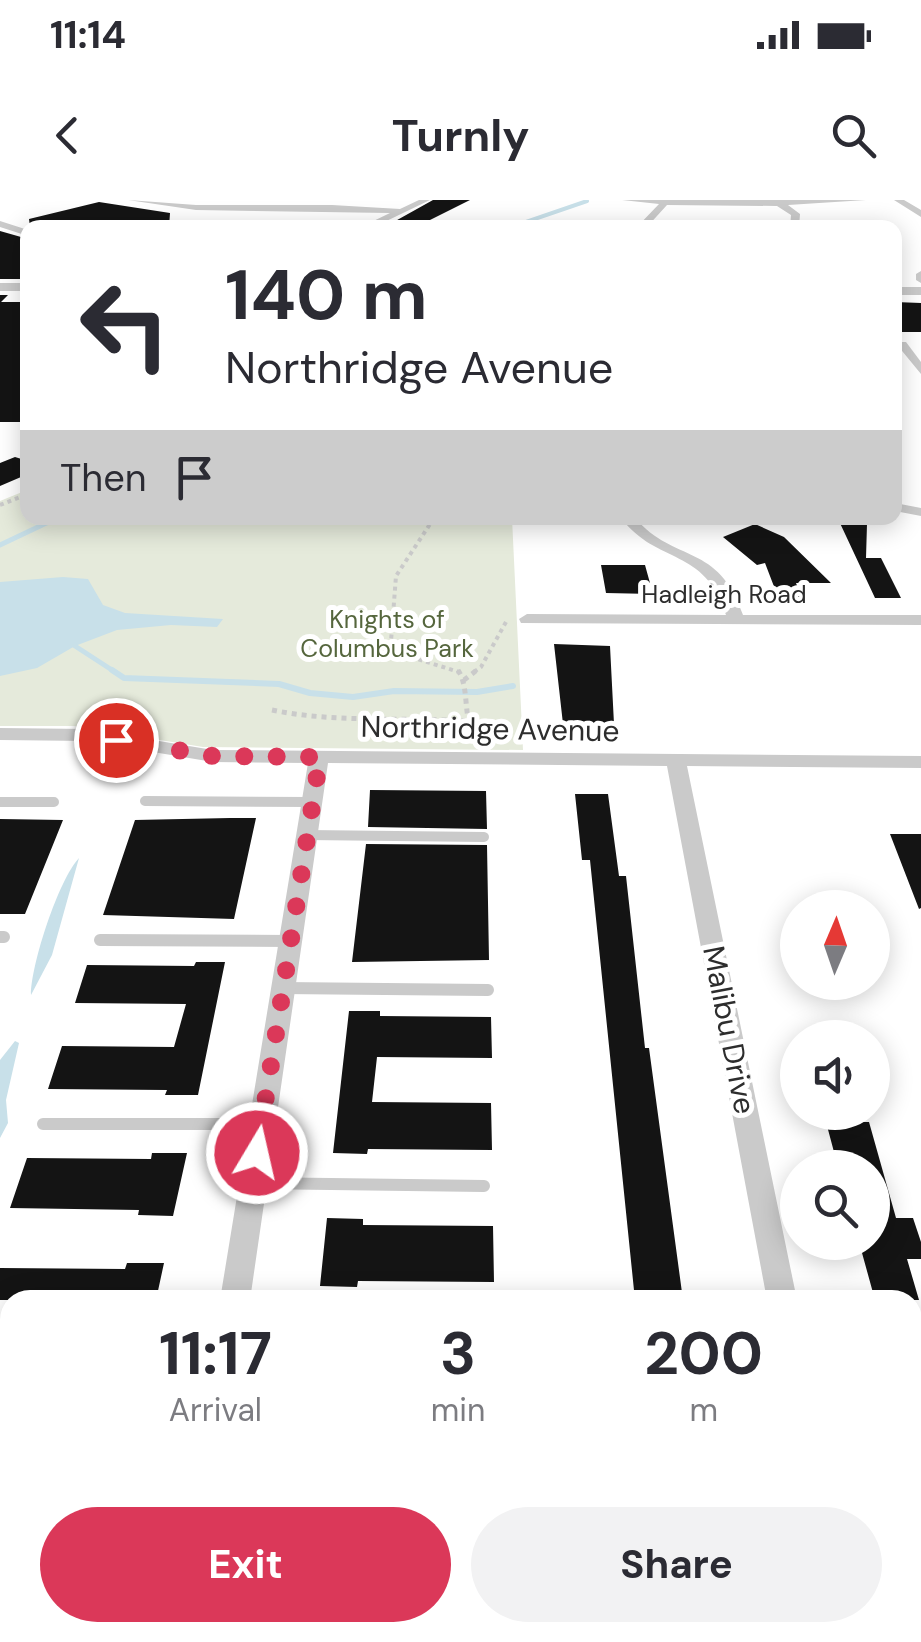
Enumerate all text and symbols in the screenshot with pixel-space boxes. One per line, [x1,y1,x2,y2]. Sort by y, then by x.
text: 11:14 [50,10,126,60]
text: Turnly [392,106,529,165]
icon: back [40,108,95,163]
icon: search [826,108,881,163]
text: 140 m [225,250,428,341]
icon: left [60,260,190,390]
text: Northridge Avenue [225,338,613,397]
icon: arrive [167,450,222,505]
text: Then [60,453,147,503]
street label: Hadleigh Road [641,578,807,611]
park label: Knights of Columbus Park [300,603,474,665]
pin [74,698,159,783]
street label: Northridge Avenue [360,707,620,750]
icon: arrive [89,713,144,768]
north arrow [780,890,890,1000]
map controls [780,890,890,1260]
street label: Malibu Drive [694,943,765,1117]
button: sound [780,1020,890,1130]
position arrow [205,1101,309,1205]
button: search [780,1150,890,1260]
text: 11:17 [159,1314,272,1393]
text: 3 [440,1314,476,1393]
text: 200 [644,1314,763,1393]
text: Arrival [169,1389,262,1431]
text: min [431,1389,485,1431]
text: m [689,1389,718,1431]
button: Exit [40,1507,451,1622]
button: Share [471,1507,882,1622]

